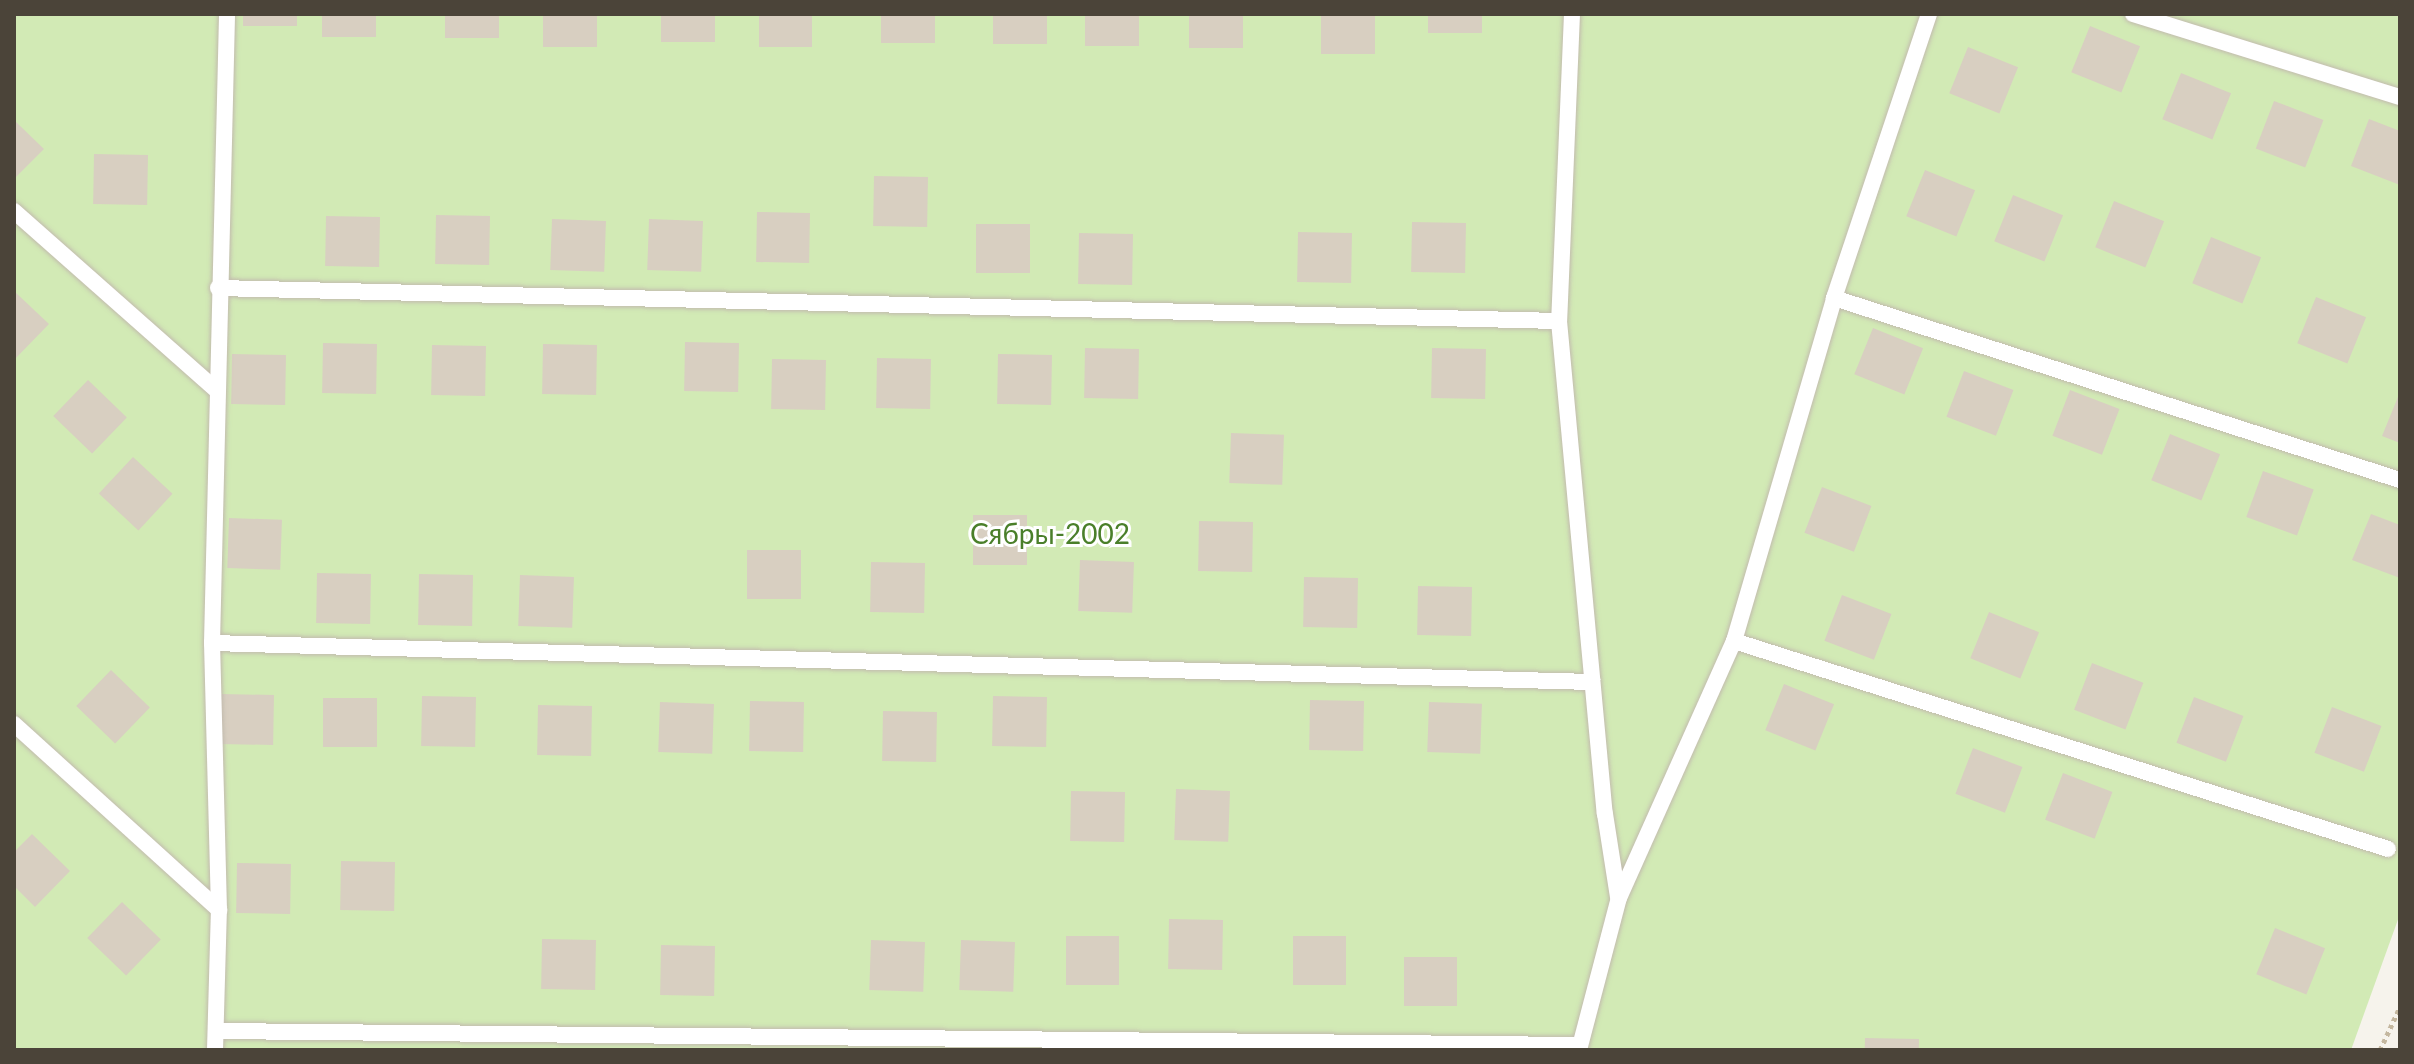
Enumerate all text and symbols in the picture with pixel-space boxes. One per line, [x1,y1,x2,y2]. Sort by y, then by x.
park label: Сябры-2002 [970,516,1130,550]

